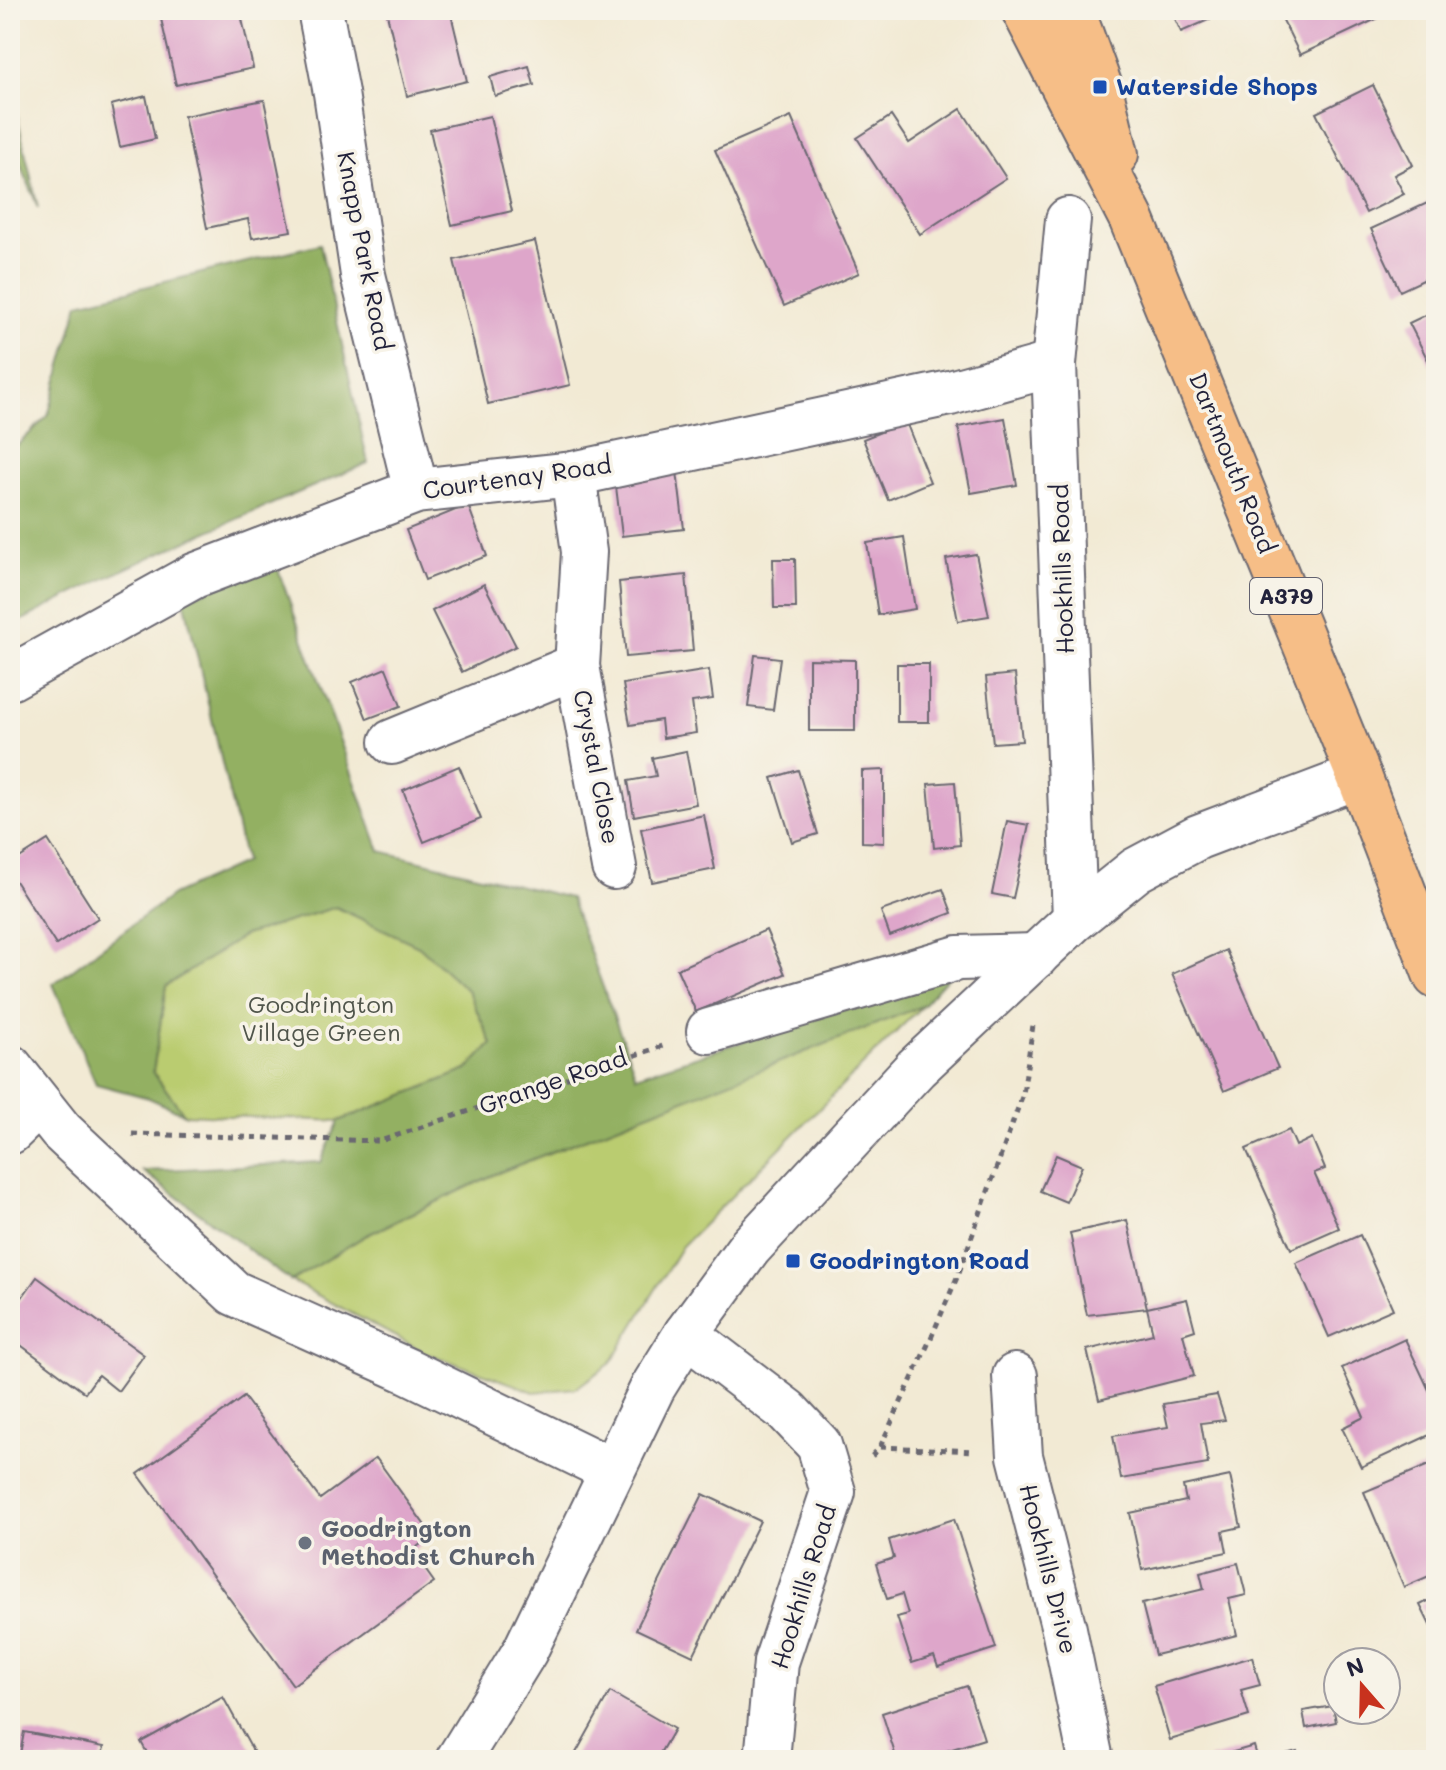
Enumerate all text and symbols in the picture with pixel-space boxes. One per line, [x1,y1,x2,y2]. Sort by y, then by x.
place label: Waterside Shops [1116,70,1318,101]
marker: Waterside Shops [1091,78,1109,96]
street label: Knapp Park Road [331,149,400,353]
street label: Dartmouth Road [1183,368,1284,557]
street label: Courtenay Road [420,448,613,505]
street label: Hookhills Road [1043,483,1080,655]
road number: A379 [1250,578,1322,614]
street label: Crystal Close [567,687,628,846]
park label: Goodrington Village Green [241,988,401,1047]
street label: Grange Road [475,1041,631,1120]
place label: Goodrington Road [809,1244,1029,1275]
marker: Goodrington Road [784,1252,802,1270]
street label: Hookhills Drive [1013,1480,1086,1657]
street label: Hookhills Road [763,1501,842,1673]
place label: Goodrington Methodist Church [321,1512,535,1571]
marker: Goodrington Methodist Church [296,1534,314,1552]
north arrow [1322,1646,1402,1726]
text: N [1342,1650,1368,1683]

